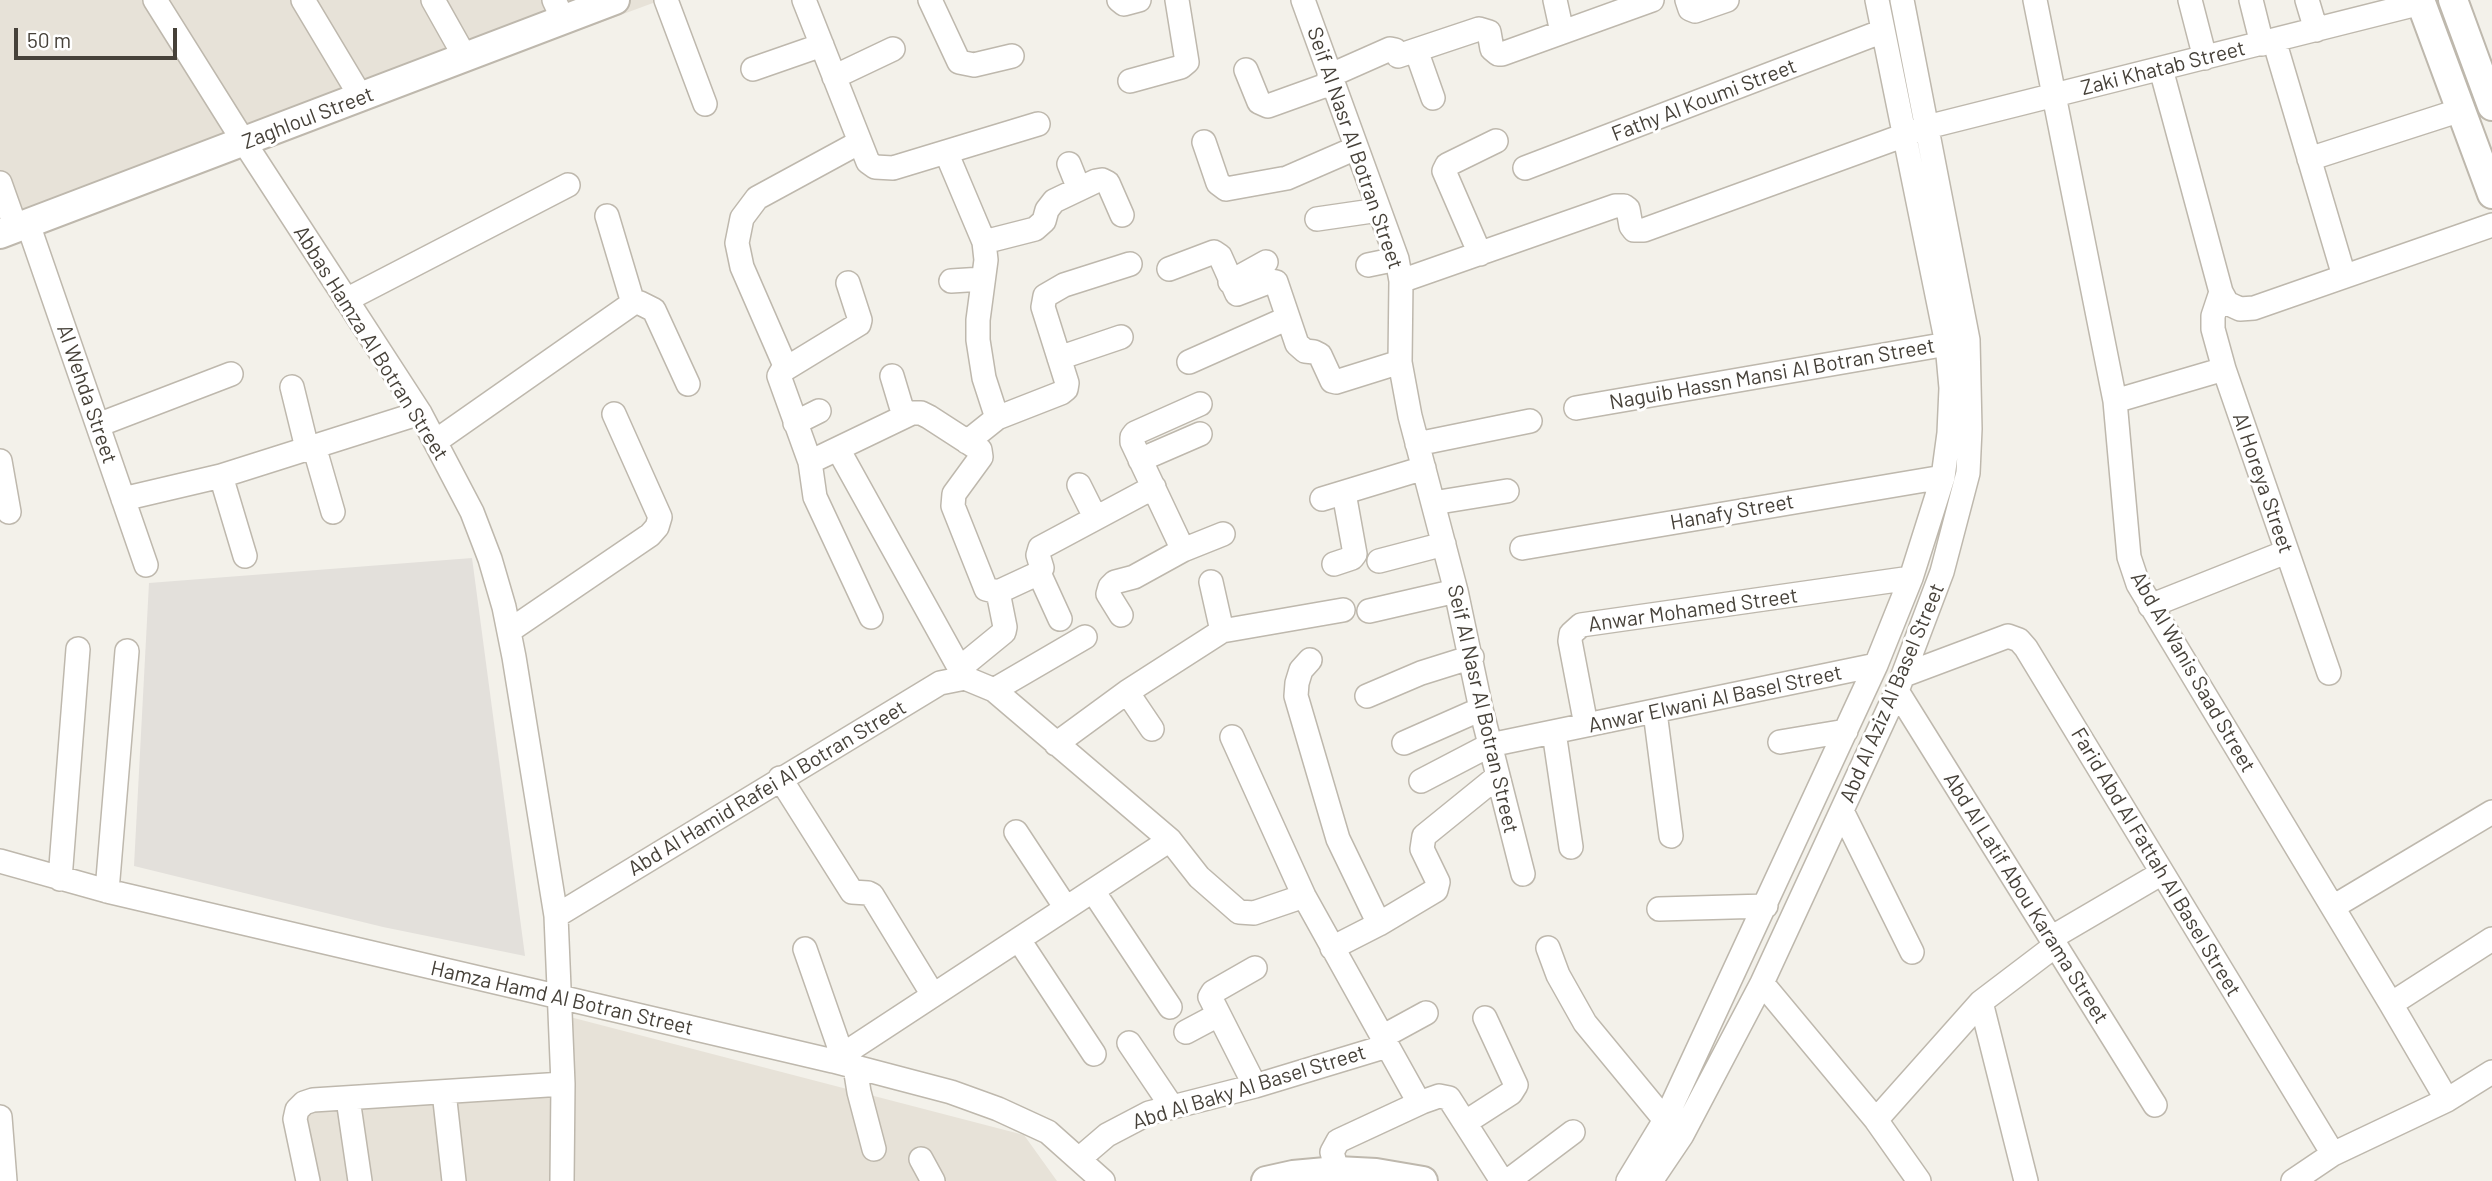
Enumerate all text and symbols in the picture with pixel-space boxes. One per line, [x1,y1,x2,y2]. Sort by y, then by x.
scale bar [18,14,180,58]
street label: Seif Al Nasr Al Botran Street [1302,24,1408,272]
text: 50 m [27,27,71,52]
street label: Zaki Khatab Street [2078,35,2248,101]
street label: Fathy Al Koumi Street [1608,53,1800,147]
street label: Zaghloul Street [239,81,377,155]
street label: Abbas Hamza Al Botran Street [288,221,454,465]
street label: Al Wehda Street [51,321,123,467]
street label: Naguib Hassn Mansi Al Botran Street [1607,333,1937,415]
street label: Al Horeya Street [2227,409,2299,557]
street label: Hanafy Street [1668,489,1796,535]
street label: Abd Al Wanis Saad Street [2125,567,2261,777]
street label: Abd Al Aziz Al Basel Street [1834,580,1950,806]
street label: Seif Al Nasr Al Botran Street [1442,582,1524,836]
street label: Anwar Mohamed Street [1587,583,1799,637]
street label: Anwar Elwani Al Basel Street [1586,660,1844,738]
street label: Abd Al Hamid Rafei Al Botran Street [623,695,911,881]
street label: Farid Abd Al Fattah Al Basel Street [2066,723,2246,1001]
street label: Abd Al Latif Abou Karama Street [1938,768,2114,1028]
street label: Hamza Hamd Al Botran Street [428,956,696,1040]
street label: Abd Al Baky Al Basel Street [1129,1039,1369,1135]

